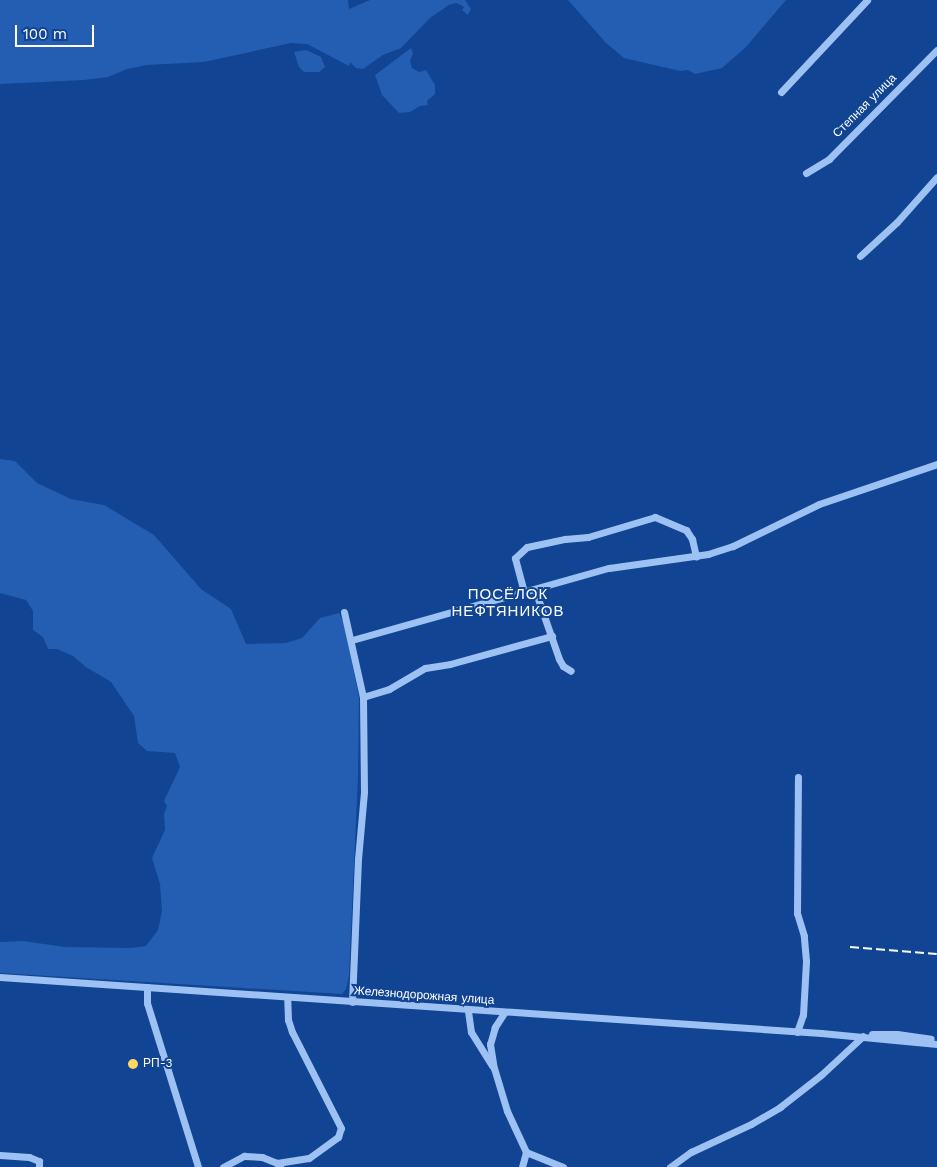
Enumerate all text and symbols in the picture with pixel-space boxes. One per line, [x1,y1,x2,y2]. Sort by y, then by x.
scale bar [18,15,96,47]
text: 100 m [23,25,67,43]
street label: Степная улица [830,71,900,141]
district label: ПОСЁЛОК НЕФТЯНИКОВ [450,585,566,620]
street label: Железнодорожная улица [353,984,495,1008]
place label: РП-3 [143,1057,173,1071]
marker: РП-3 [127,1058,139,1070]

